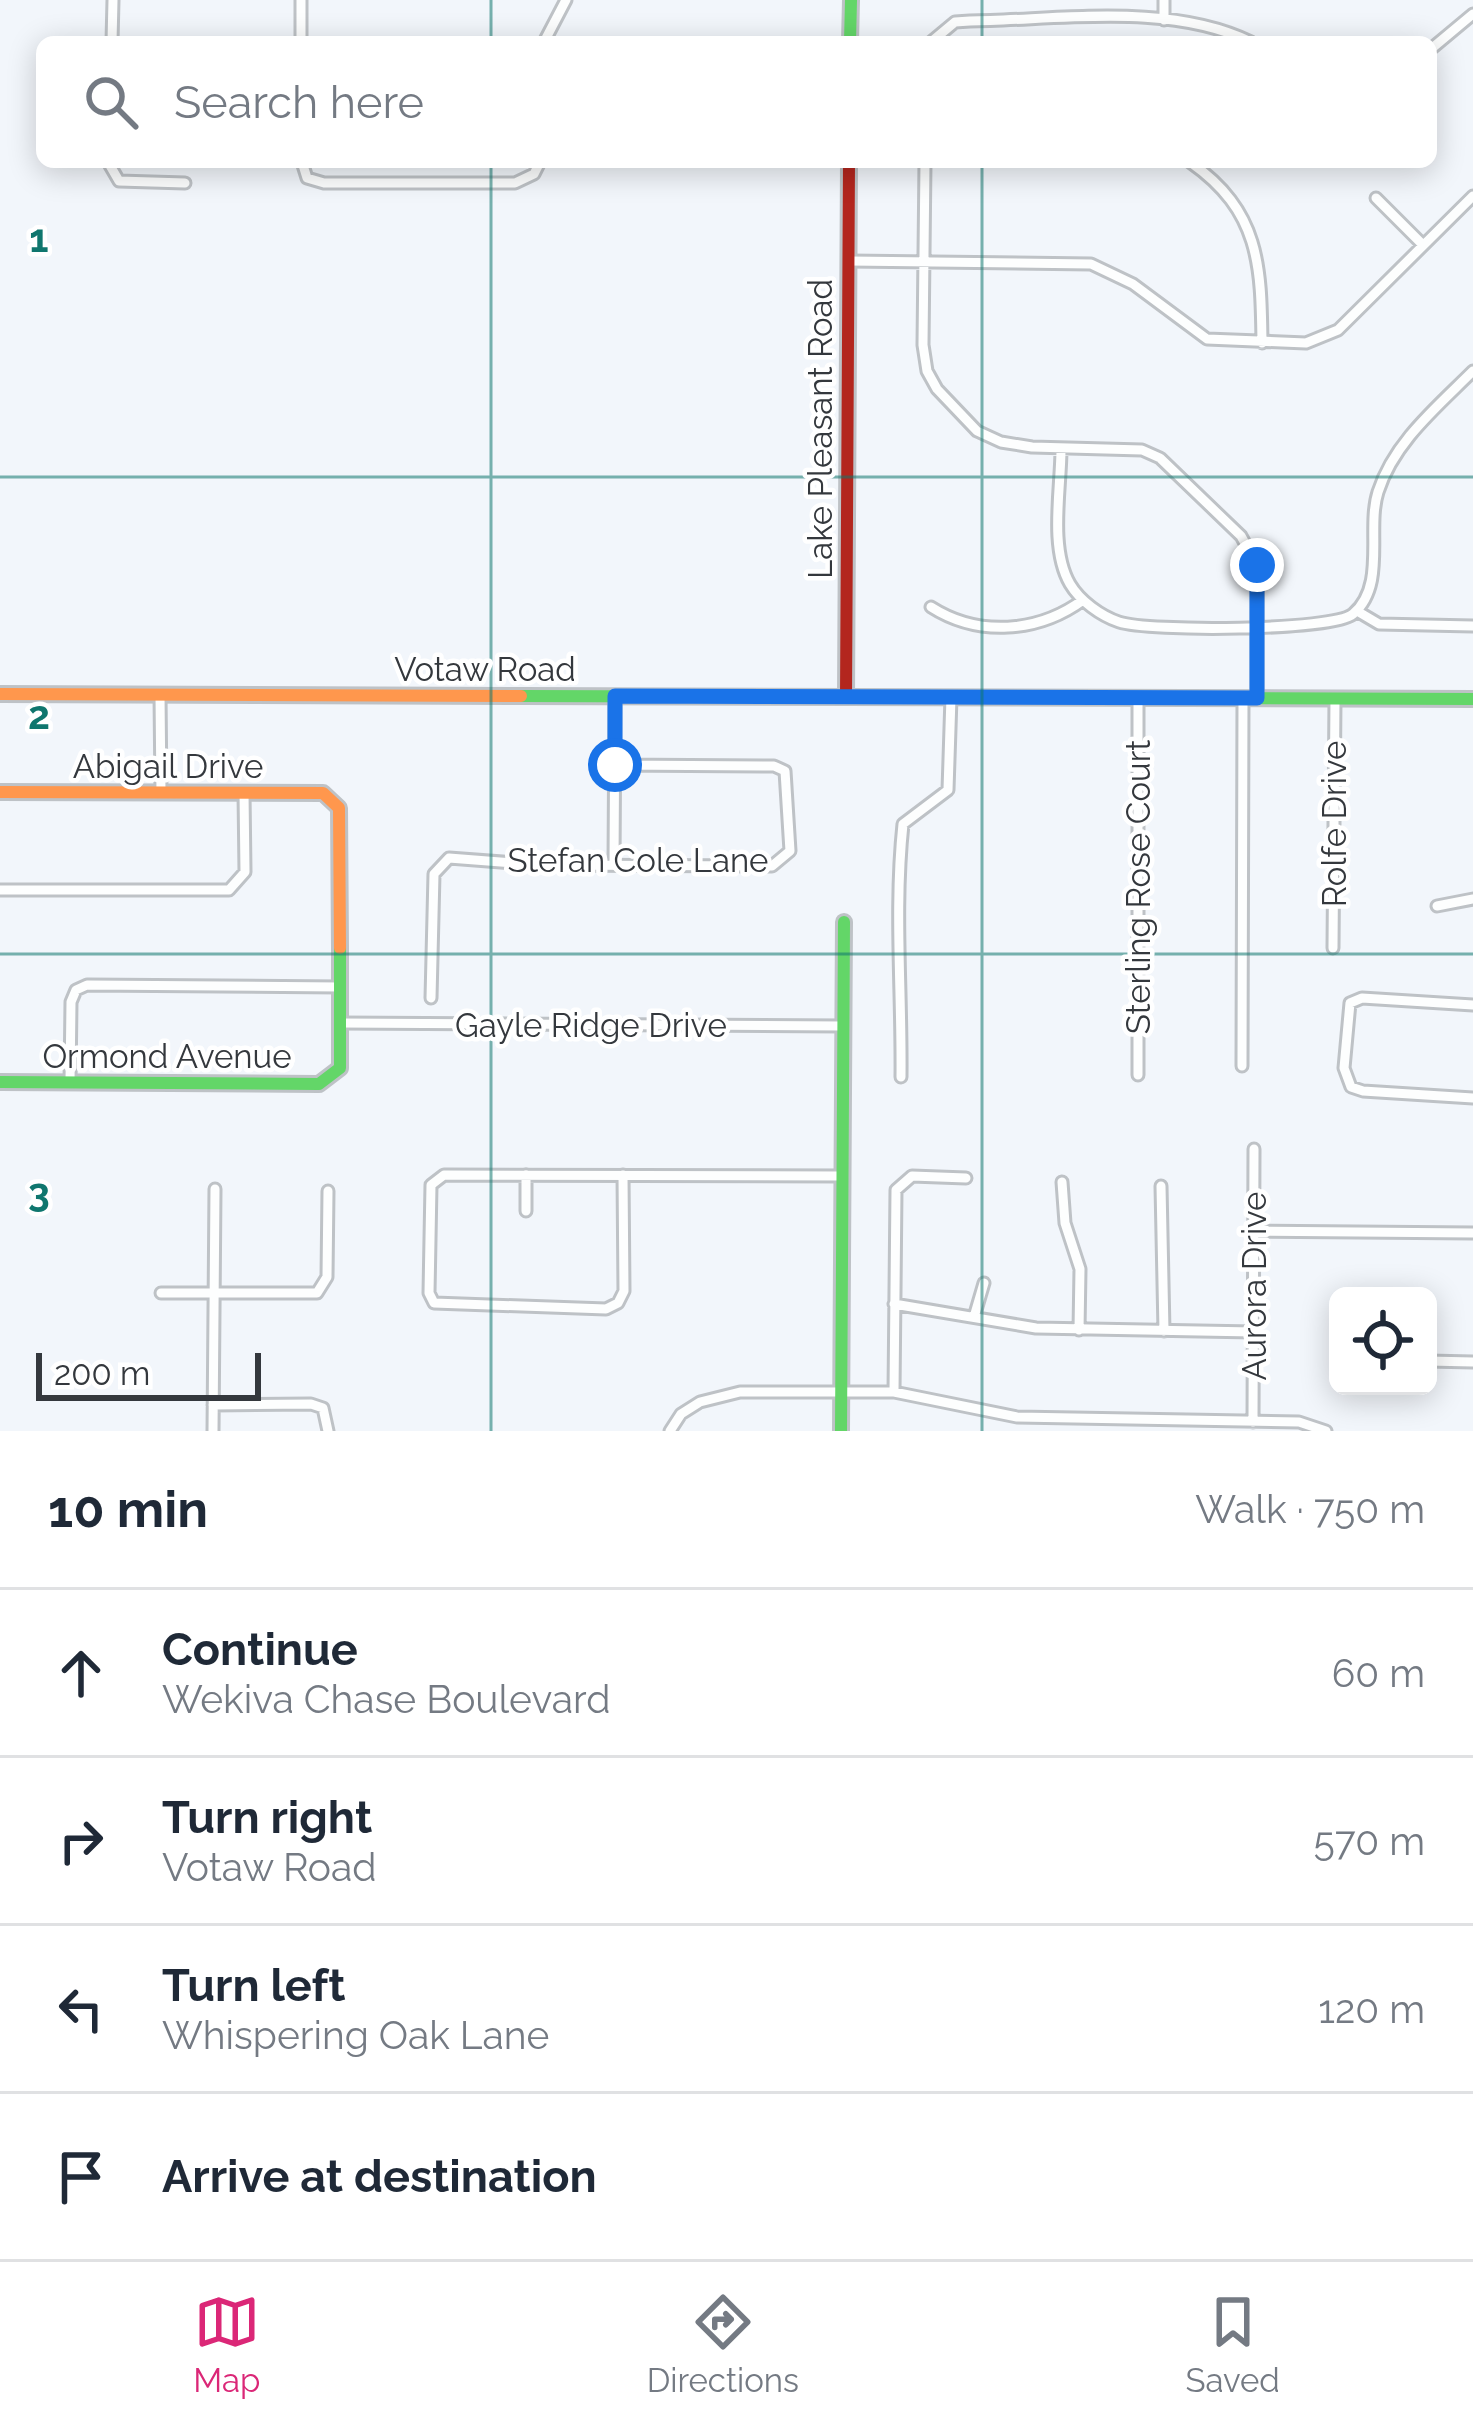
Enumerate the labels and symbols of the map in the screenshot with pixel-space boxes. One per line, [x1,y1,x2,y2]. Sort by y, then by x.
text: 1 [29,215,49,261]
street label: Lake Pleasant Road [801,279,840,579]
route end [1230,538,1284,592]
street label: Votaw Road [394,650,576,689]
text: 2 [28,692,50,738]
route start [588,738,642,792]
street label: Sterling Rose Court [1119,740,1158,1034]
street label: Rolfe Drive [1315,741,1354,907]
street label: Abigail Drive [73,747,263,786]
street label: Stefan Cole Lane [507,841,769,880]
street label: Gayle Ridge Drive [455,1006,727,1045]
street label: Ormond Avenue [42,1037,292,1076]
text: 3 [28,1169,50,1215]
street label: Aurora Drive [1235,1192,1274,1380]
scale bar [36,1347,261,1400]

